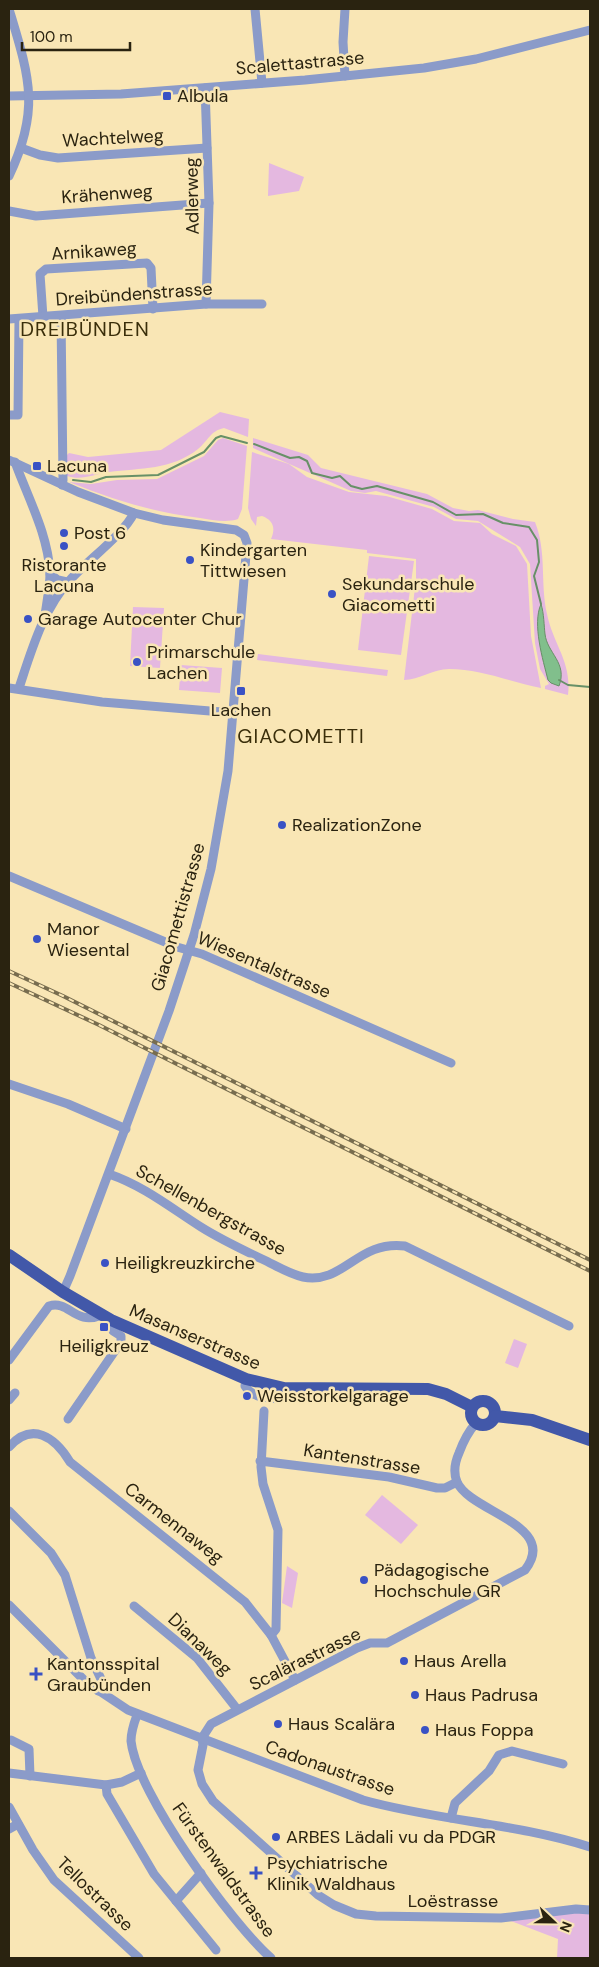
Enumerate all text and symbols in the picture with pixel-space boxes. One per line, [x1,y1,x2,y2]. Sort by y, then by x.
scale bar [22,20,130,52]
text: 100 m [30,27,73,47]
street label: Scalettastrasse [235,45,365,81]
place label: Albula [177,84,228,108]
marker: Albula [161,90,173,102]
street label: Wachtelweg [62,123,164,153]
street label: Adlerweg [179,157,205,235]
street label: Krähenweg [61,179,153,209]
street label: Arnikaweg [51,236,137,266]
street label: Dreibündenstrasse [55,277,213,311]
district label: DREIBÜNDEN [20,316,150,342]
place label: Lacuna [47,454,107,478]
marker: Lacuna [31,460,43,472]
place label: Post 6 [74,521,126,545]
marker: Post 6 [58,527,70,539]
place label: Kindergarten Tittwiesen [200,538,307,583]
marker: Ristorante Lacuna [58,540,70,552]
place label: Ristorante Lacuna [22,553,106,598]
marker: Kindergarten Tittwiesen [184,554,196,566]
place label: Sekundarschule Giacometti [342,572,474,617]
marker: Sekundarschule Giacometti [326,588,338,600]
place label: Garage Autocenter Chur [38,607,242,631]
marker: Garage Autocenter Chur [22,613,34,625]
place label: Primarschule Lachen [147,640,255,685]
marker: Primarschule Lachen [131,656,143,668]
marker: Lachen [235,685,247,697]
place label: Lachen [211,698,271,722]
district label: GIACOMETTI [237,723,365,749]
place label: RealizationZone [292,813,422,837]
marker: RealizationZone [276,819,288,831]
street label: Giacomettistrasse [145,840,211,994]
place label: Manor Wiesental [47,917,129,962]
street label: Wiesentalstrasse [194,926,334,1004]
marker: Manor Wiesental [31,933,43,945]
street label: Schellenbergstrasse [132,1159,290,1261]
place label: Heiligkreuzkirche [115,1251,255,1275]
marker: Heiligkreuzkirche [99,1257,111,1269]
street label: Masanserstrasse [126,1299,264,1375]
marker: Heiligkreuz [98,1321,110,1333]
place label: Heiligkreuz [59,1334,149,1358]
place label: Weisstorkelgarage [257,1384,409,1408]
marker: Weisstorkelgarage [241,1390,253,1402]
street label: Kantenstrasse [302,1438,422,1480]
street label: Carmennaweg [120,1477,228,1569]
place label: Pädagogische Hochschule GR [374,1558,501,1603]
marker: Pädagogische Hochschule GR [358,1574,370,1586]
street label: Dianaweg [163,1608,237,1680]
street label: Scalärastrasse [245,1622,365,1696]
place label: Haus Arella [414,1649,507,1673]
place label: Kantonsspital Graubünden [47,1652,160,1697]
marker: Haus Arella [398,1655,410,1667]
marker: Kantonsspital Graubünden [29,1667,43,1681]
place label: Haus Padrusa [425,1683,538,1707]
marker: Haus Padrusa [409,1689,421,1701]
place label: Haus Scalära [288,1712,395,1736]
marker: Haus Scalära [272,1718,284,1730]
place label: Haus Foppa [435,1718,533,1742]
marker: Haus Foppa [419,1724,431,1736]
street label: Cadonaustrasse [262,1735,398,1801]
street label: Fürstenwaldstrasse [167,1798,281,1942]
place label: ARBES Lädali vu da PDGR [286,1825,496,1849]
marker: ARBES Lädali vu da PDGR [270,1831,282,1843]
street label: Tellostrasse [51,1851,139,1937]
place label: Psychiatrische Klinik Waldhaus [267,1851,395,1896]
marker: Psychiatrische Klinik Waldhaus [249,1866,263,1880]
street label: Loëstrasse [408,1889,498,1913]
north arrow [529,1897,579,1947]
text: N [556,1919,576,1935]

